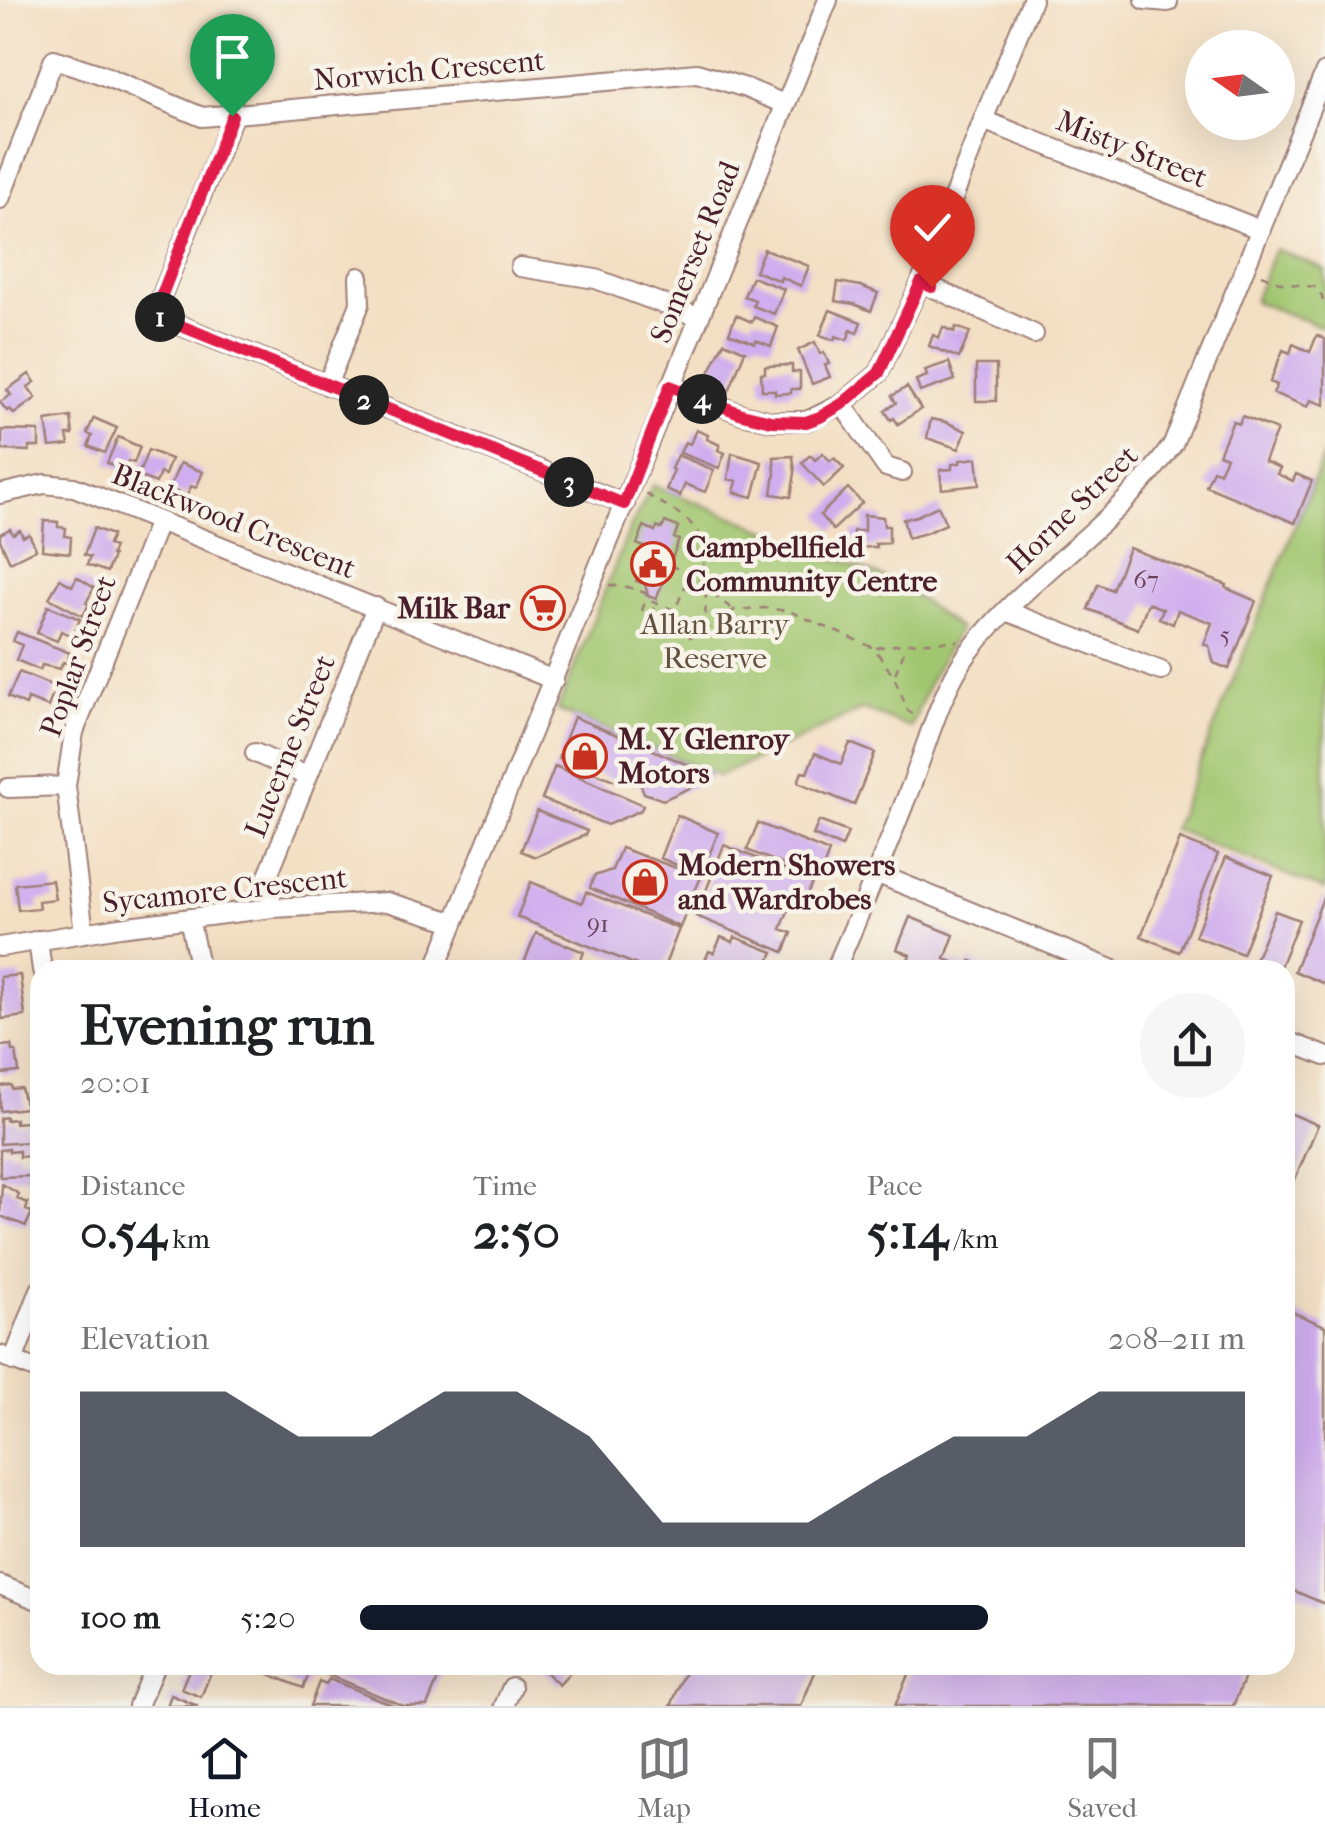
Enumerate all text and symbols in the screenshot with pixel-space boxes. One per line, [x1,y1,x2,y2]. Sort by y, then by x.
pin [190,14,275,117]
icon: arrive [205,29,260,84]
north arrow [1185,30,1295,140]
map controls [1185,30,1295,140]
street label: Norwich Crescent [312,43,546,98]
street label: Misty Street [1051,103,1213,196]
street label: Somerset Road [643,156,748,348]
pin [890,185,975,288]
icon: check [905,200,960,255]
pin: 1 [135,292,185,342]
text: 1 [155,300,165,333]
pin: 4 [677,374,727,424]
pin: 2 [339,375,389,425]
text: 4 [694,382,710,415]
text: 2 [357,383,371,416]
street label: Horne Street [999,438,1145,581]
street label: Blackwood Crescent [107,457,361,586]
pin: 3 [544,457,594,507]
text: 3 [563,465,575,498]
place label: Campbellfield Community Centre [686,530,938,599]
public building icon: Campbellfield Community Centre [630,541,676,587]
house number: 67 [1133,565,1159,594]
street label: Poplar Street [33,570,124,742]
supermarket icon: Milk Bar [520,585,566,631]
place label: Milk Bar [397,591,511,626]
park label: Allan Barry Reserve [640,607,790,676]
house number: 5 [1220,620,1230,649]
street label: Lucerne Street [238,650,343,842]
place label: M. Y Glenroy Motors [618,722,791,791]
shop icon: M. Y Glenroy Motors [562,733,608,779]
place label: Modern Showers and Wardrobes [678,848,895,917]
shop icon: Modern Showers and Wardrobes [622,859,668,905]
street label: Sycamore Crescent [101,860,349,921]
house number: 91 [587,909,609,938]
button: share [1140,993,1245,1098]
text: Evening run [80,994,374,1058]
text: 20:01 [80,1064,151,1101]
text: Distance [80,1169,185,1202]
text: Time [473,1169,537,1202]
text: Pace [867,1169,922,1202]
text: 0.54 [80,1202,166,1261]
text: 2:50 [473,1202,560,1261]
text: 5:14 [867,1202,948,1261]
text: km [166,1222,210,1255]
text: /km [948,1222,998,1255]
text: Elevation [80,1320,209,1357]
text: 208–211 m [1108,1320,1245,1357]
text: 100 m [80,1599,160,1636]
text: 5:20 [240,1599,296,1636]
tab: Home [188,1731,261,1824]
tab: Map [637,1731,692,1824]
tab: Saved [1068,1731,1137,1824]

